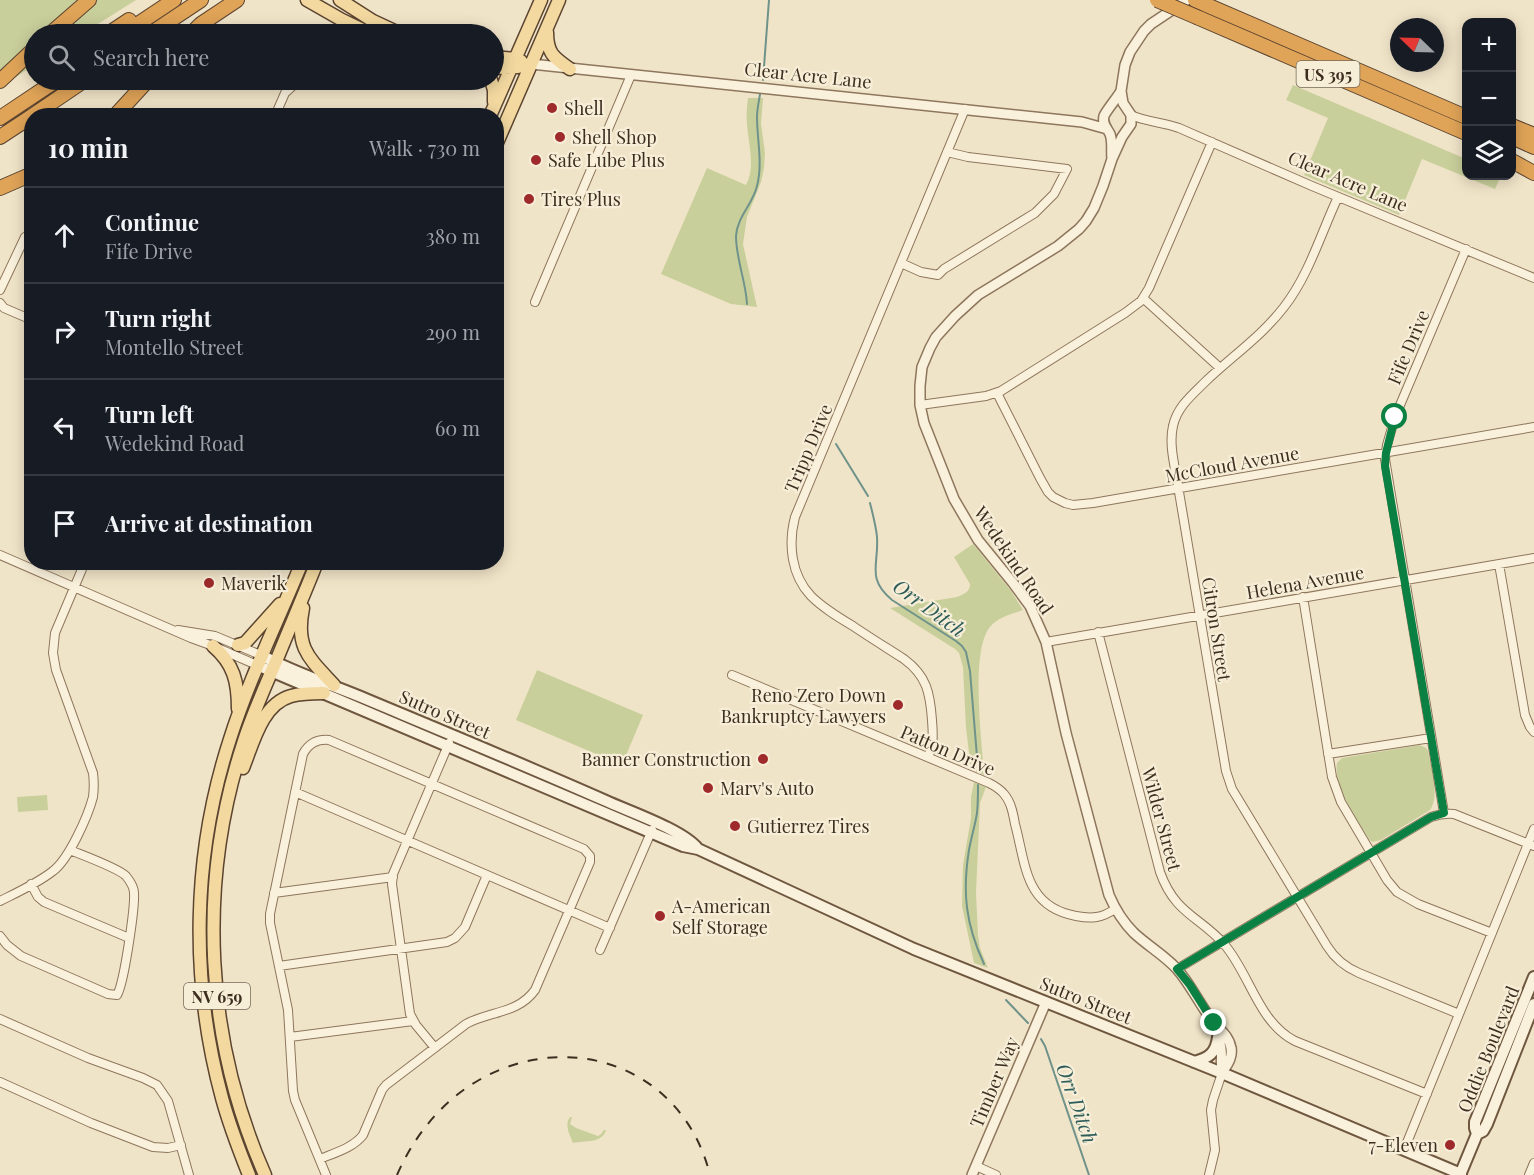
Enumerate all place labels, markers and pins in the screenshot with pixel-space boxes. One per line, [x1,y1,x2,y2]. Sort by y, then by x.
place label: Shell [564,96,604,120]
marker: Shell [545,101,559,115]
place label: Shell Shop [572,125,657,149]
marker: Shell Shop [553,130,567,144]
place label: Safe Lube Plus [548,148,665,172]
marker: Safe Lube Plus [529,153,543,167]
place label: Tires Plus [541,187,621,211]
marker: Tires Plus [522,192,536,206]
place label: Maverik [221,571,286,595]
marker: Maverik [202,576,216,590]
place label: Reno Zero Down Bankruptcy Lawyers [721,683,886,728]
marker: Reno Zero Down Bankruptcy Lawyers [891,698,905,712]
place label: Banner Construction [581,747,751,771]
marker: Banner Construction [756,752,770,766]
place label: Marv's Auto [720,776,814,800]
marker: Marv's Auto [701,781,715,795]
place label: Gutierrez Tires [747,814,870,838]
marker: Gutierrez Tires [728,819,742,833]
place label: A-American Self Storage [671,894,771,939]
marker: A-American Self Storage [653,909,667,923]
place label: 7-Eleven [1368,1133,1438,1157]
marker: 7-Eleven [1443,1138,1457,1152]

